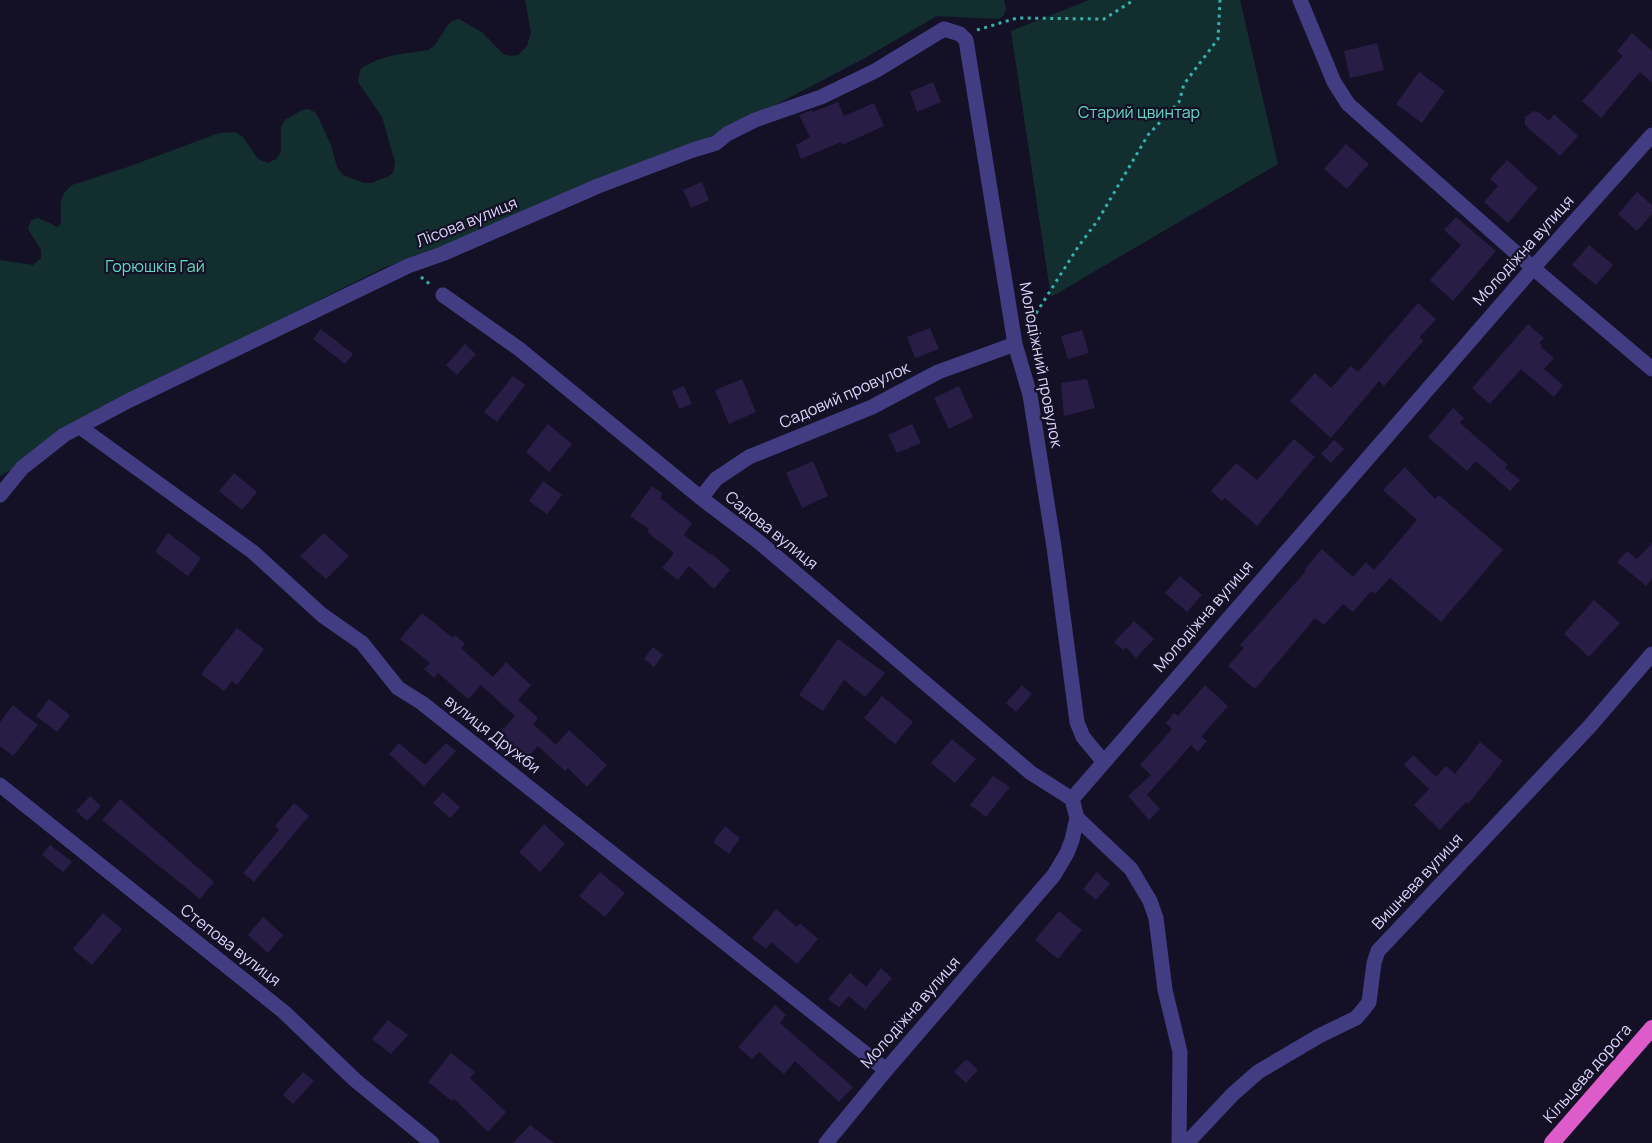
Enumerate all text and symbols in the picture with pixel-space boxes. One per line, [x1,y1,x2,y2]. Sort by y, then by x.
park label: Старий цвинтар [1078,104,1200,124]
street label: Молодіжна вулиця [1470,192,1578,310]
street label: Лісова вулиця [414,194,520,252]
park label: Горюшків Гай [105,258,205,278]
street label: Молодіжний провулок [1015,281,1065,449]
street label: Садовий провулок [777,359,913,433]
street label: Садова вулиця [721,488,821,574]
street label: Молодіжна вулиця [1150,557,1258,677]
street label: вулиця Дружби [440,692,544,778]
street label: Вишнева вулиця [1369,830,1467,934]
street label: Степова вулиця [176,901,284,991]
street label: Молодіжна вулиця [857,953,965,1073]
street label: Кільцева дорога [1540,1021,1636,1127]

